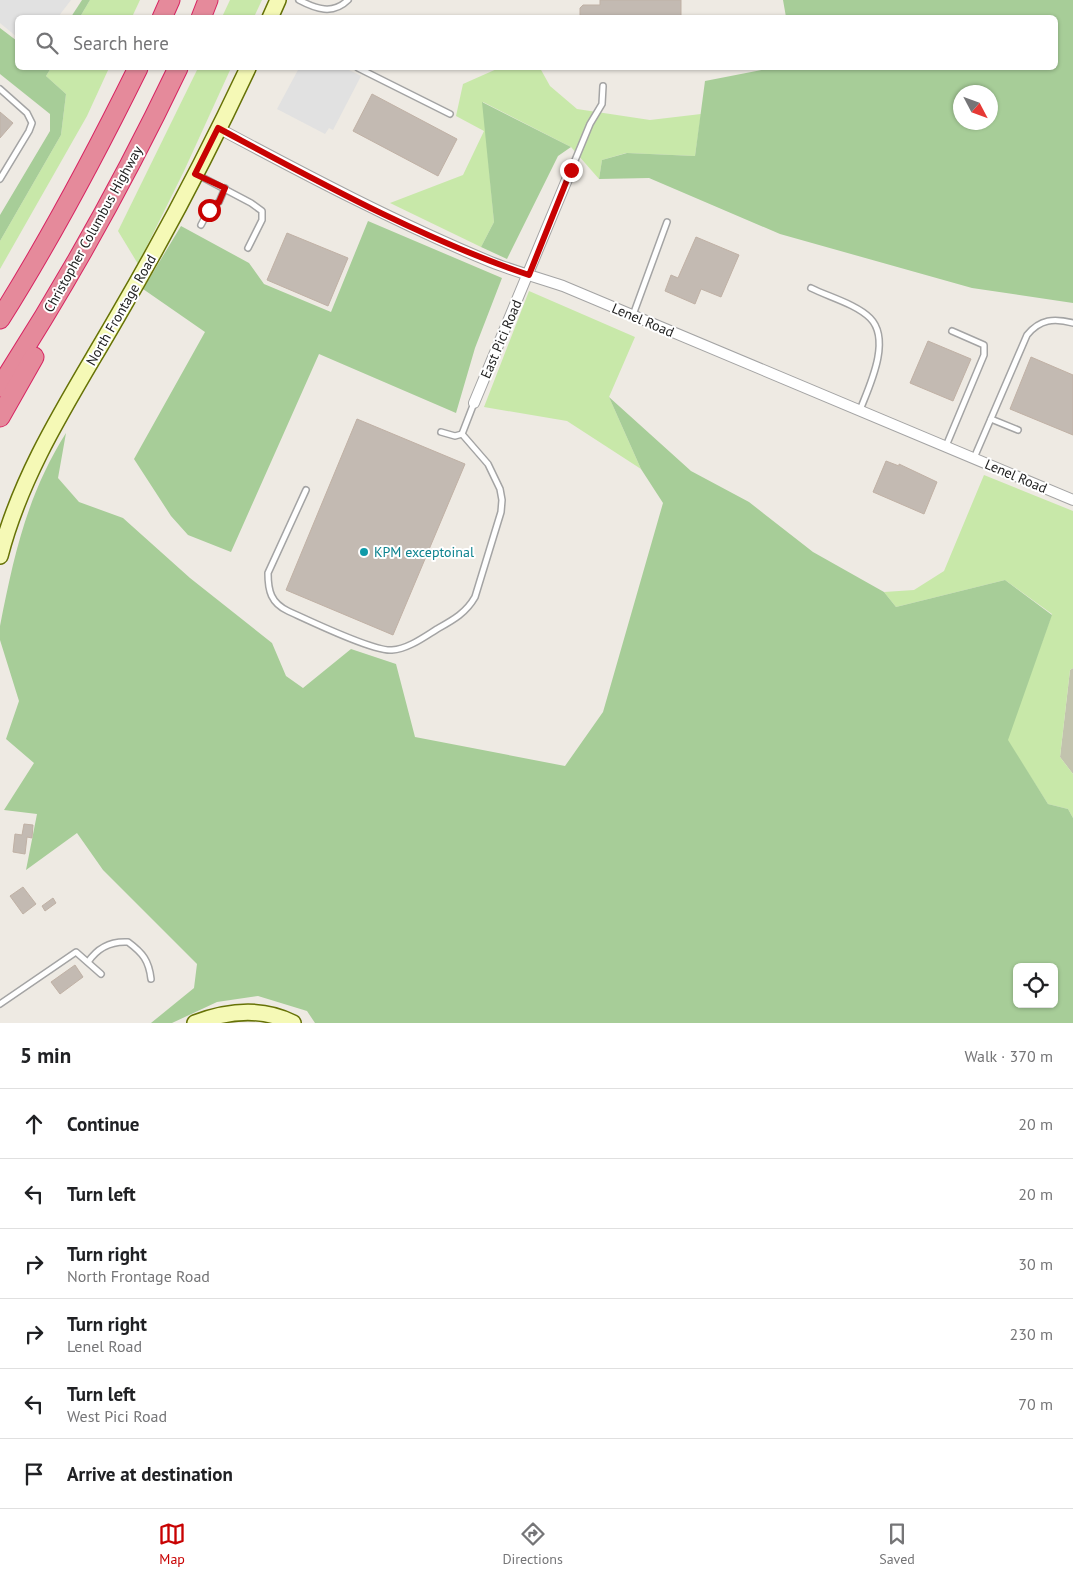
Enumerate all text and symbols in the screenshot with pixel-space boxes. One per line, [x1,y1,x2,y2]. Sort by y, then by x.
search box [15,15,1058,70]
icon: search [33,29,61,57]
text: Search here [73,31,169,55]
north arrow [953,85,998,130]
street label: Christopher Columbus Highway [40,142,147,316]
route end [560,159,583,182]
route start [198,199,221,222]
street label: North Frontage Road [82,251,160,369]
street label: East Pici Road [476,297,526,381]
street label: Lenel Road [609,299,677,341]
street label: Lenel Road [982,455,1050,497]
place label: KPM exceptoinal [374,543,474,561]
marker: KPM exceptoinal [358,546,370,558]
map controls [1013,963,1058,1008]
button: locate [1013,963,1058,1008]
text: 5 min [20,1042,71,1069]
text: Walk · 370 m [964,1046,1053,1066]
icon: ahead [20,1110,48,1138]
text: Continue [67,1112,139,1136]
text: 20 m [1018,1114,1053,1134]
icon: left [20,1180,48,1208]
text: Turn left [67,1182,136,1206]
text: 20 m [1018,1184,1053,1204]
text: Turn right [67,1242,147,1266]
icon: right [20,1250,48,1278]
text: 30 m [1018,1254,1053,1274]
text: North Frontage Road [67,1266,210,1286]
text: Turn right [67,1312,147,1336]
icon: right [20,1320,48,1348]
text: 230 m [1010,1324,1053,1344]
text: Lenel Road [67,1336,142,1356]
text: Turn left [67,1382,136,1406]
icon: left [20,1390,48,1418]
text: 70 m [1018,1394,1053,1414]
text: West Pici Road [67,1406,167,1426]
icon: arrive [20,1460,48,1488]
text: Arrive at destination [67,1462,233,1486]
tab: Map [158,1520,186,1568]
tab: Directions [502,1520,563,1568]
tab: Saved [879,1520,915,1568]

